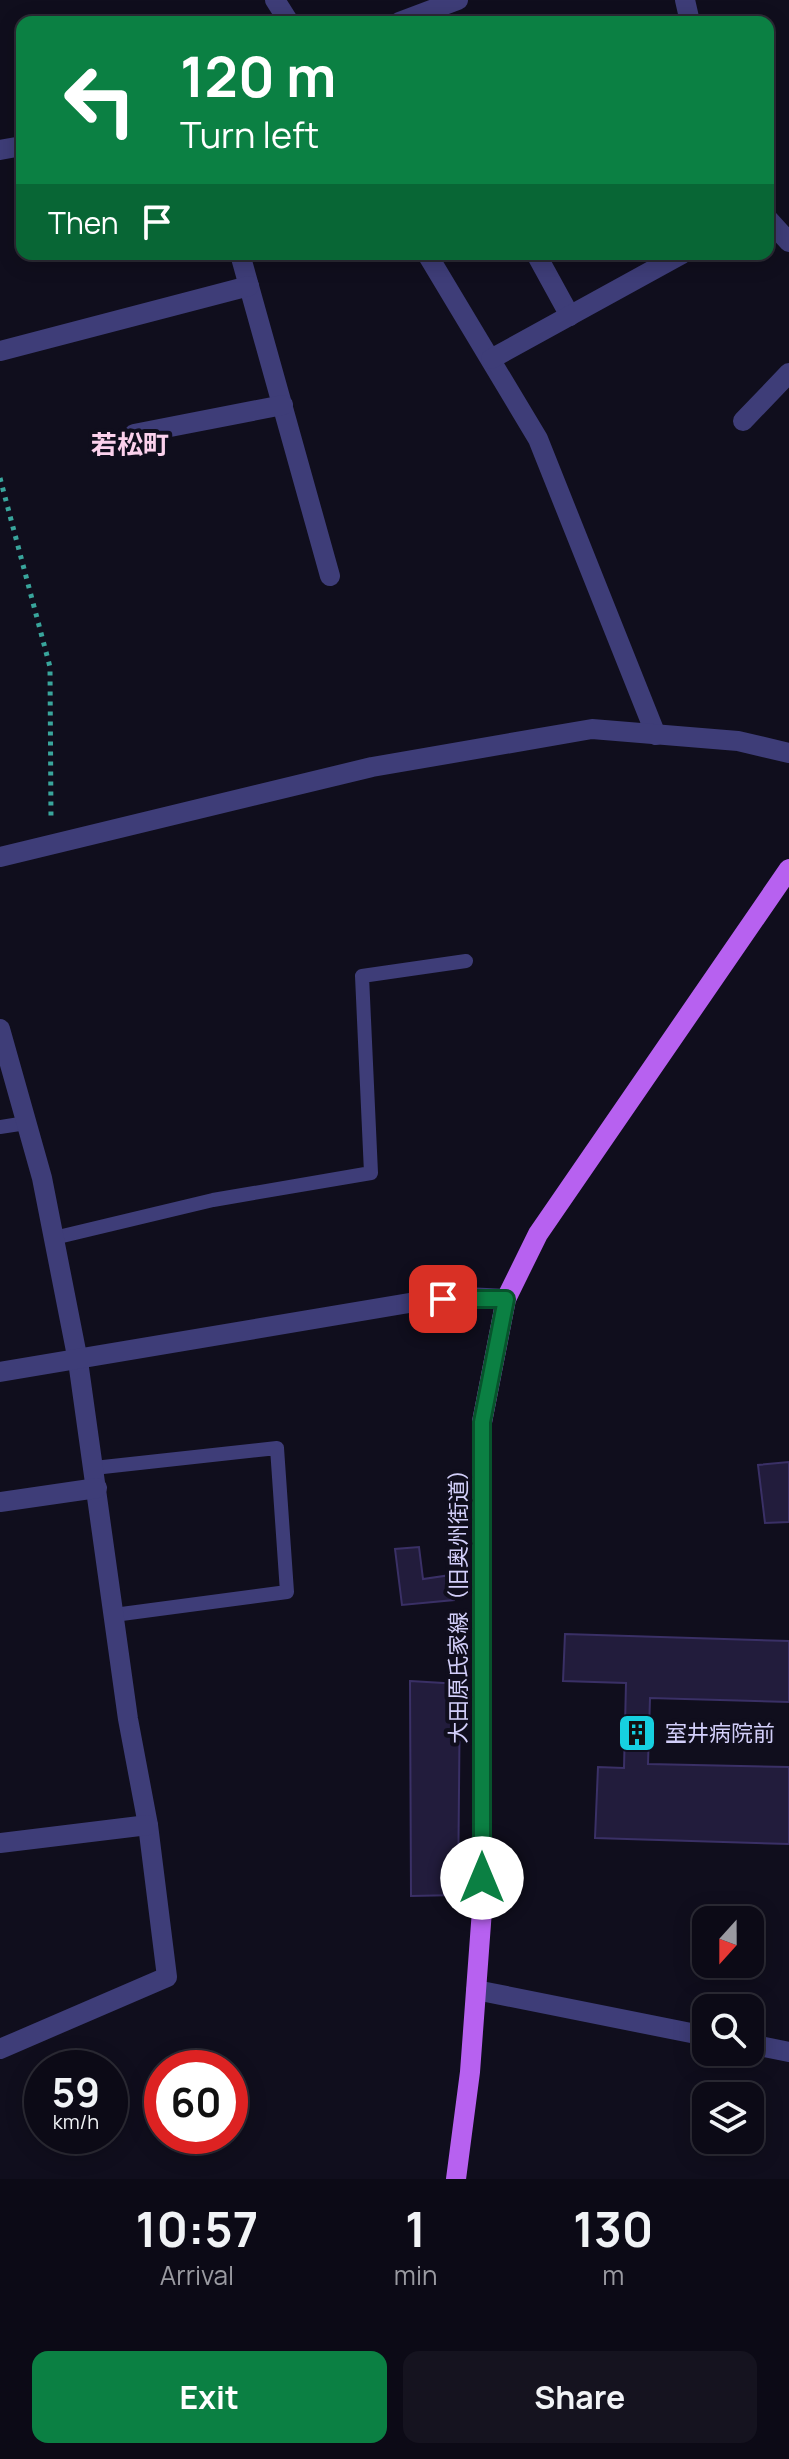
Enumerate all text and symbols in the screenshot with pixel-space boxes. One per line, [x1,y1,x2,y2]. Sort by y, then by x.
text: 120 m [180,37,336,114]
icon: left [48,48,152,152]
text: Turn left [180,110,319,159]
icon: arrive [135,200,179,244]
text: Then [48,202,119,243]
district label: 若松町 [91,426,169,462]
pin [409,1265,477,1333]
icon: arrive [421,1277,465,1321]
street label: 大田原氏家線（旧奥州街道） [443,1458,473,1744]
building icon: 室井病院前 [616,1712,658,1754]
place label: 室井病院前 [665,1718,775,1748]
position arrow [440,1836,524,1920]
north arrow [692,1906,764,1978]
map controls [692,1906,764,2154]
button: search [692,1994,764,2066]
speed limit sign: 60 [144,2050,248,2154]
text: 59 [52,2064,100,2119]
button: layers [692,2082,764,2154]
text: km/h [53,2108,99,2135]
text: 10:57 [136,2196,258,2261]
text: 1 [405,2196,426,2261]
text: 130 [573,2196,653,2261]
text: Arrival [160,2257,234,2293]
text: min [394,2257,437,2293]
text: m [602,2257,624,2293]
button: Exit [32,2351,387,2443]
button: Share [403,2351,757,2443]

